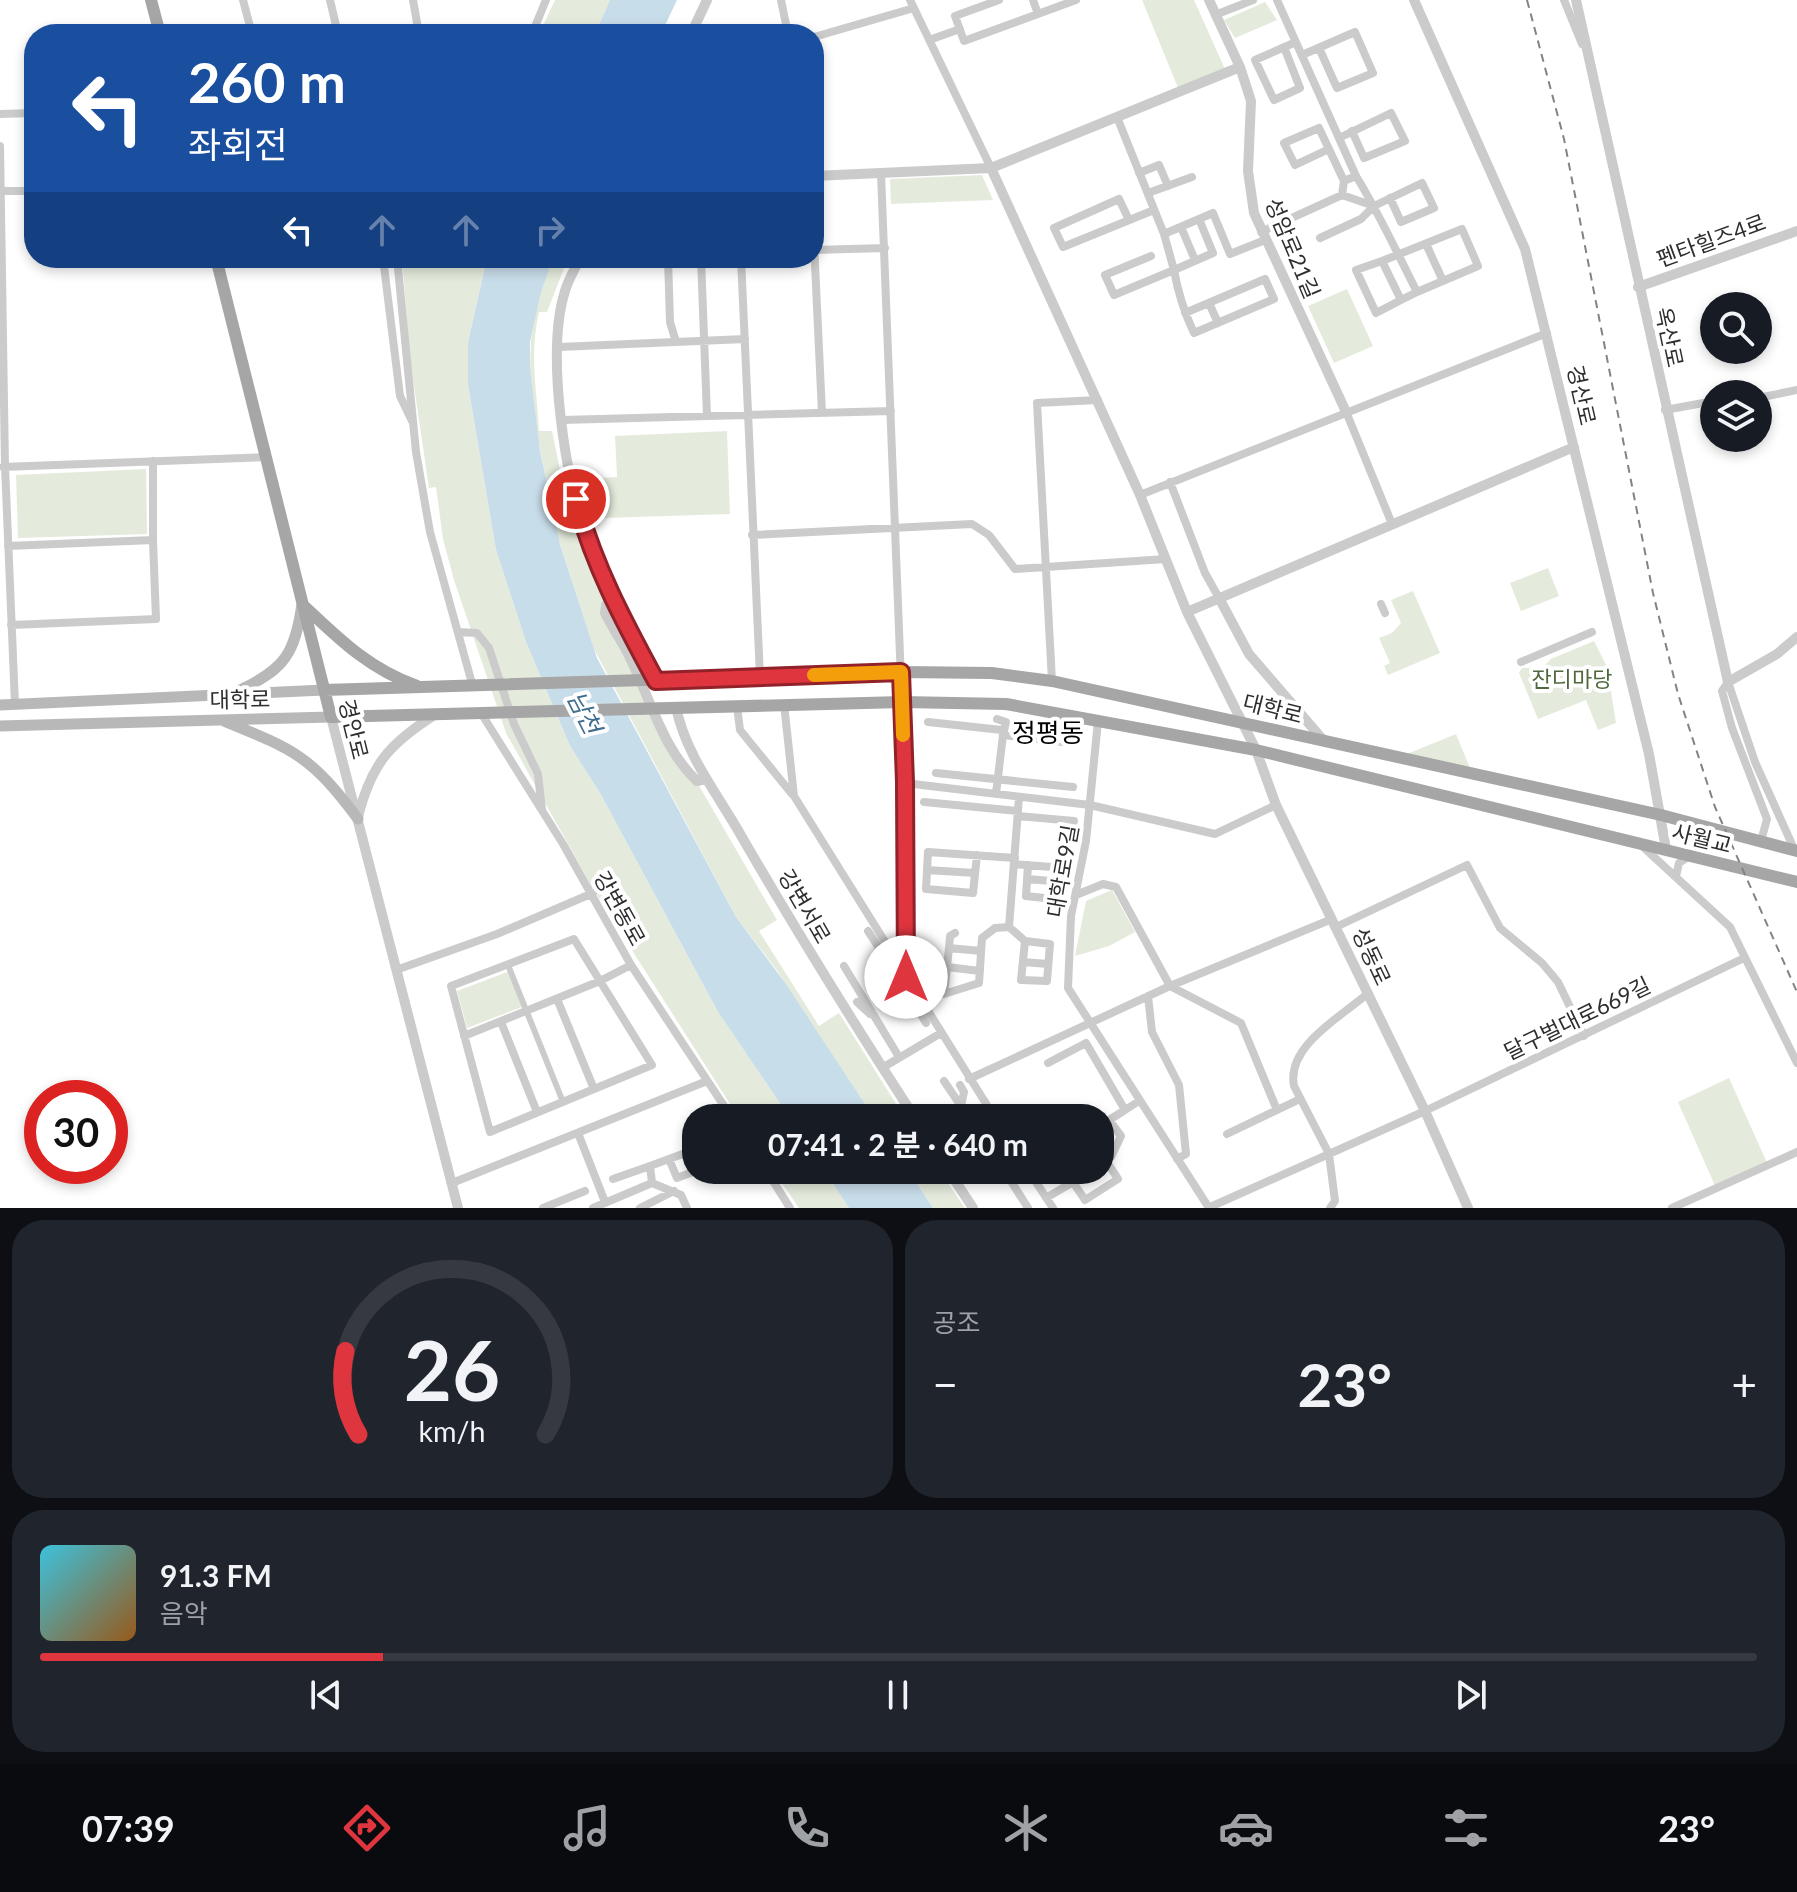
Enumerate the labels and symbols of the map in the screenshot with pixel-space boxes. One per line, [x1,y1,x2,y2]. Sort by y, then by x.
street label: 성암로21길 [1260,194,1326,302]
street label: 펜타힐즈4로 [1653,208,1769,272]
street label: 옥산로 [1650,304,1690,370]
street label: 경산로 [1562,362,1602,428]
pin [542,465,610,533]
park label: 잔디마당 [1532,665,1612,692]
street label: 대학로 [209,685,271,713]
water label: 남천 [562,686,609,741]
street label: 대학로 [1240,688,1306,728]
street label: 경안로 [334,696,374,762]
district label: 정평동 [1012,716,1084,748]
street label: 사월교 [1669,818,1735,858]
street label: 대학로9길 [1041,823,1083,919]
street label: 강변서로 [773,864,837,948]
street label: 강변동로 [589,866,651,950]
street label: 성동로 [1347,923,1397,989]
position arrow [864,935,948,1019]
street label: 달구벌대로669길 [1499,971,1655,1065]
speed limit sign: 30 [24,1080,128,1184]

